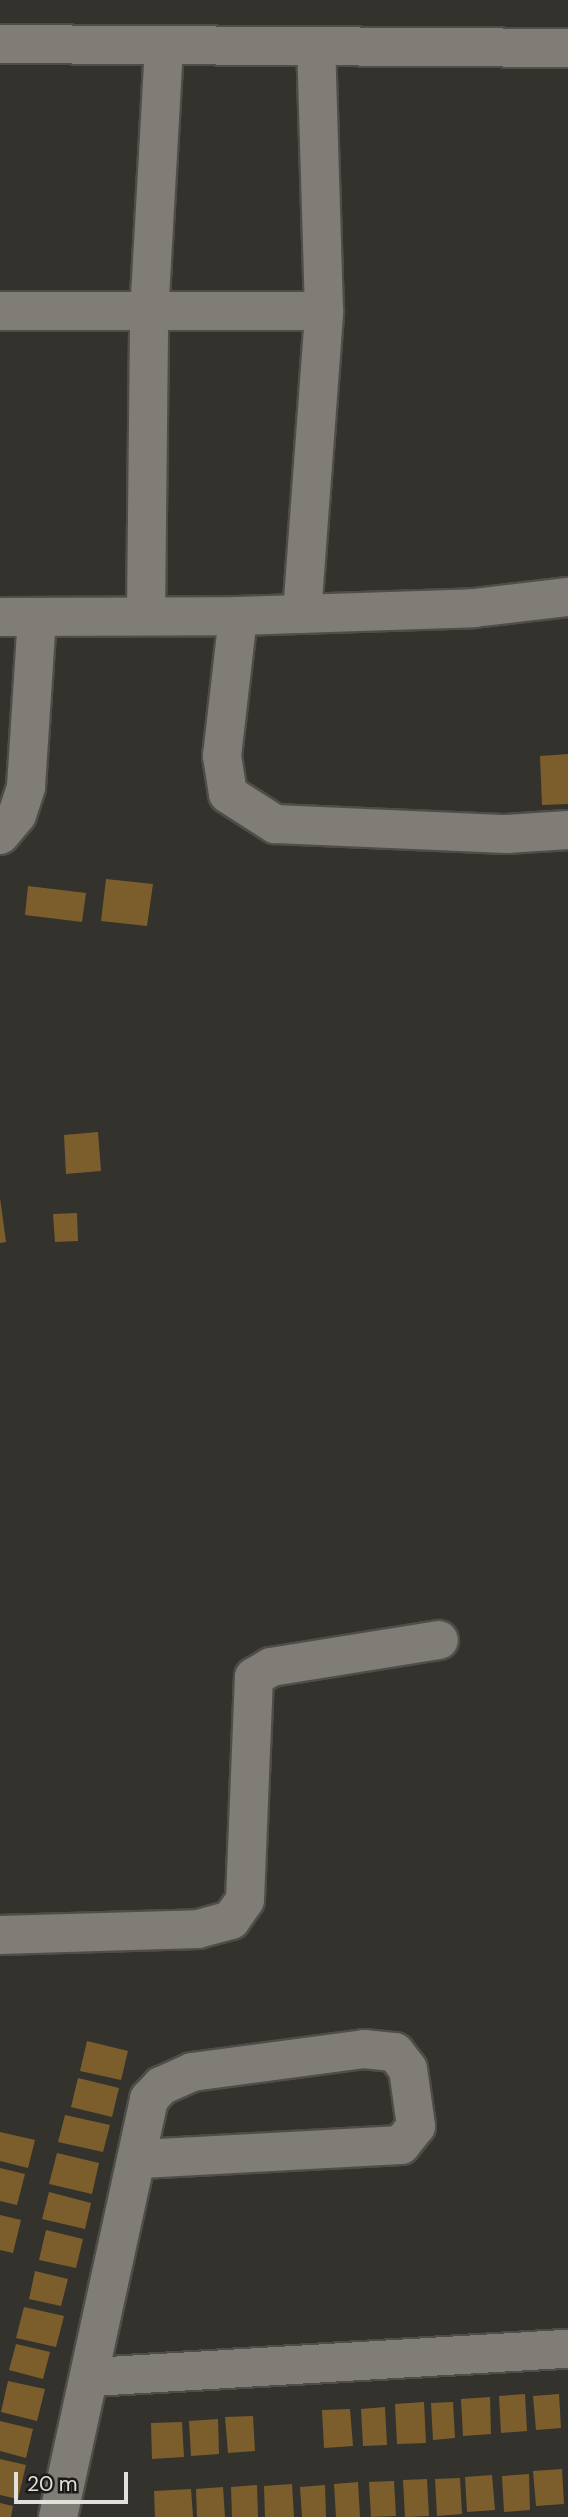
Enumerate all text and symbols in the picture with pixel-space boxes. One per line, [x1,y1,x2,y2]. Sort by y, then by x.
scale bar [18,2458,131,2502]
text: 20 m [27,2470,78,2498]

